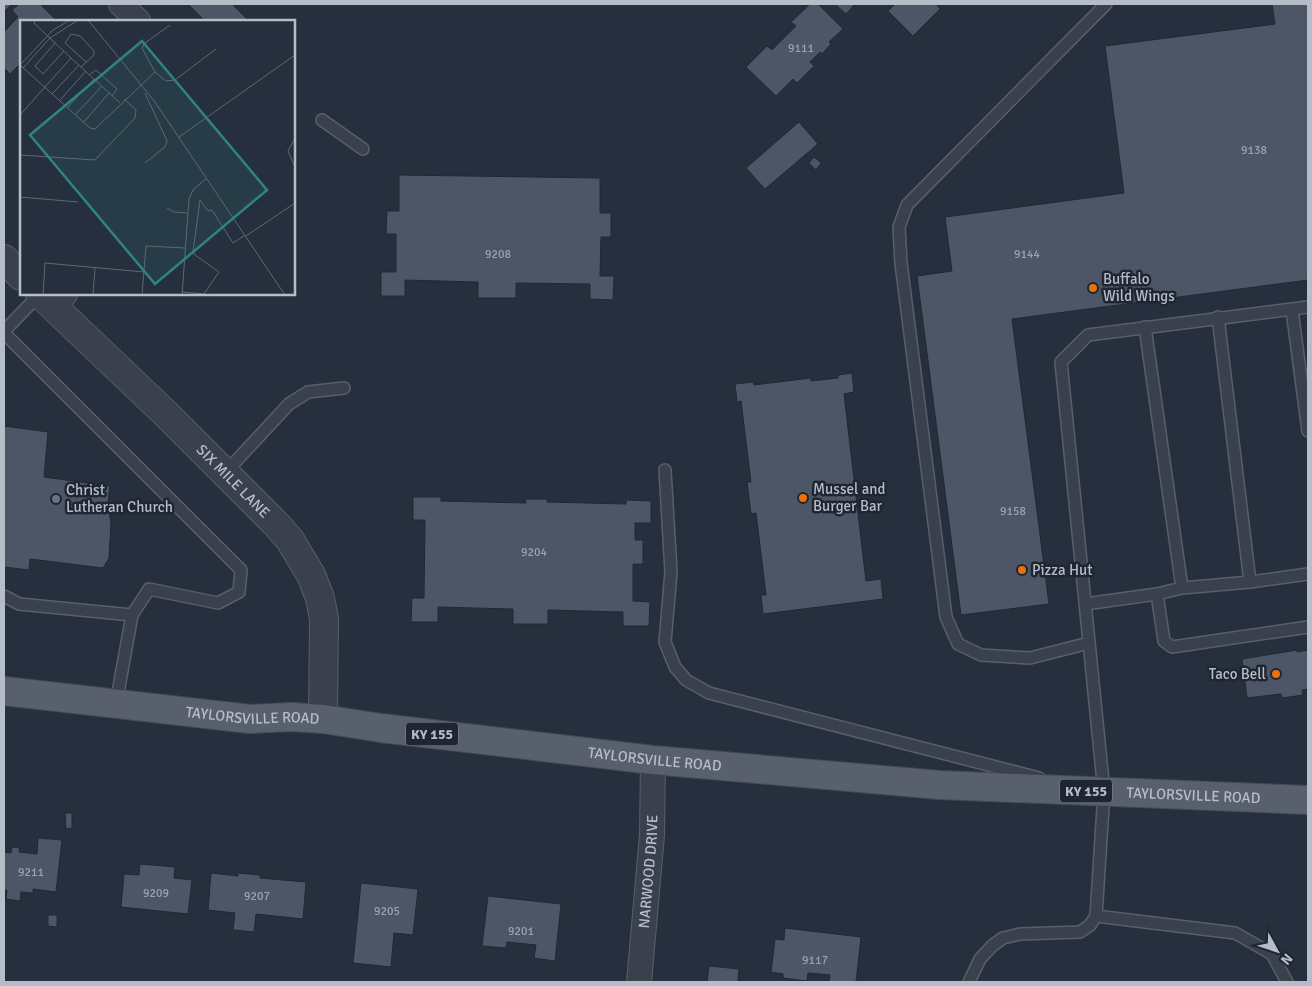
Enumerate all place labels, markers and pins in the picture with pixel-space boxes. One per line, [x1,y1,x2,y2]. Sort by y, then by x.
place label: Buffalo Wild Wings [1103,270,1175,305]
marker: Buffalo Wild Wings [1087,282,1099,294]
place label: Mussel and Burger Bar [813,480,885,515]
place label: Christ Lutheran Church [66,481,173,516]
marker: Mussel and Burger Bar [797,492,809,504]
marker: Christ Lutheran Church [50,493,62,505]
place label: Pizza Hut [1032,561,1092,579]
marker: Pizza Hut [1016,564,1028,576]
place label: Taco Bell [1209,665,1266,683]
marker: Taco Bell [1270,668,1282,680]

